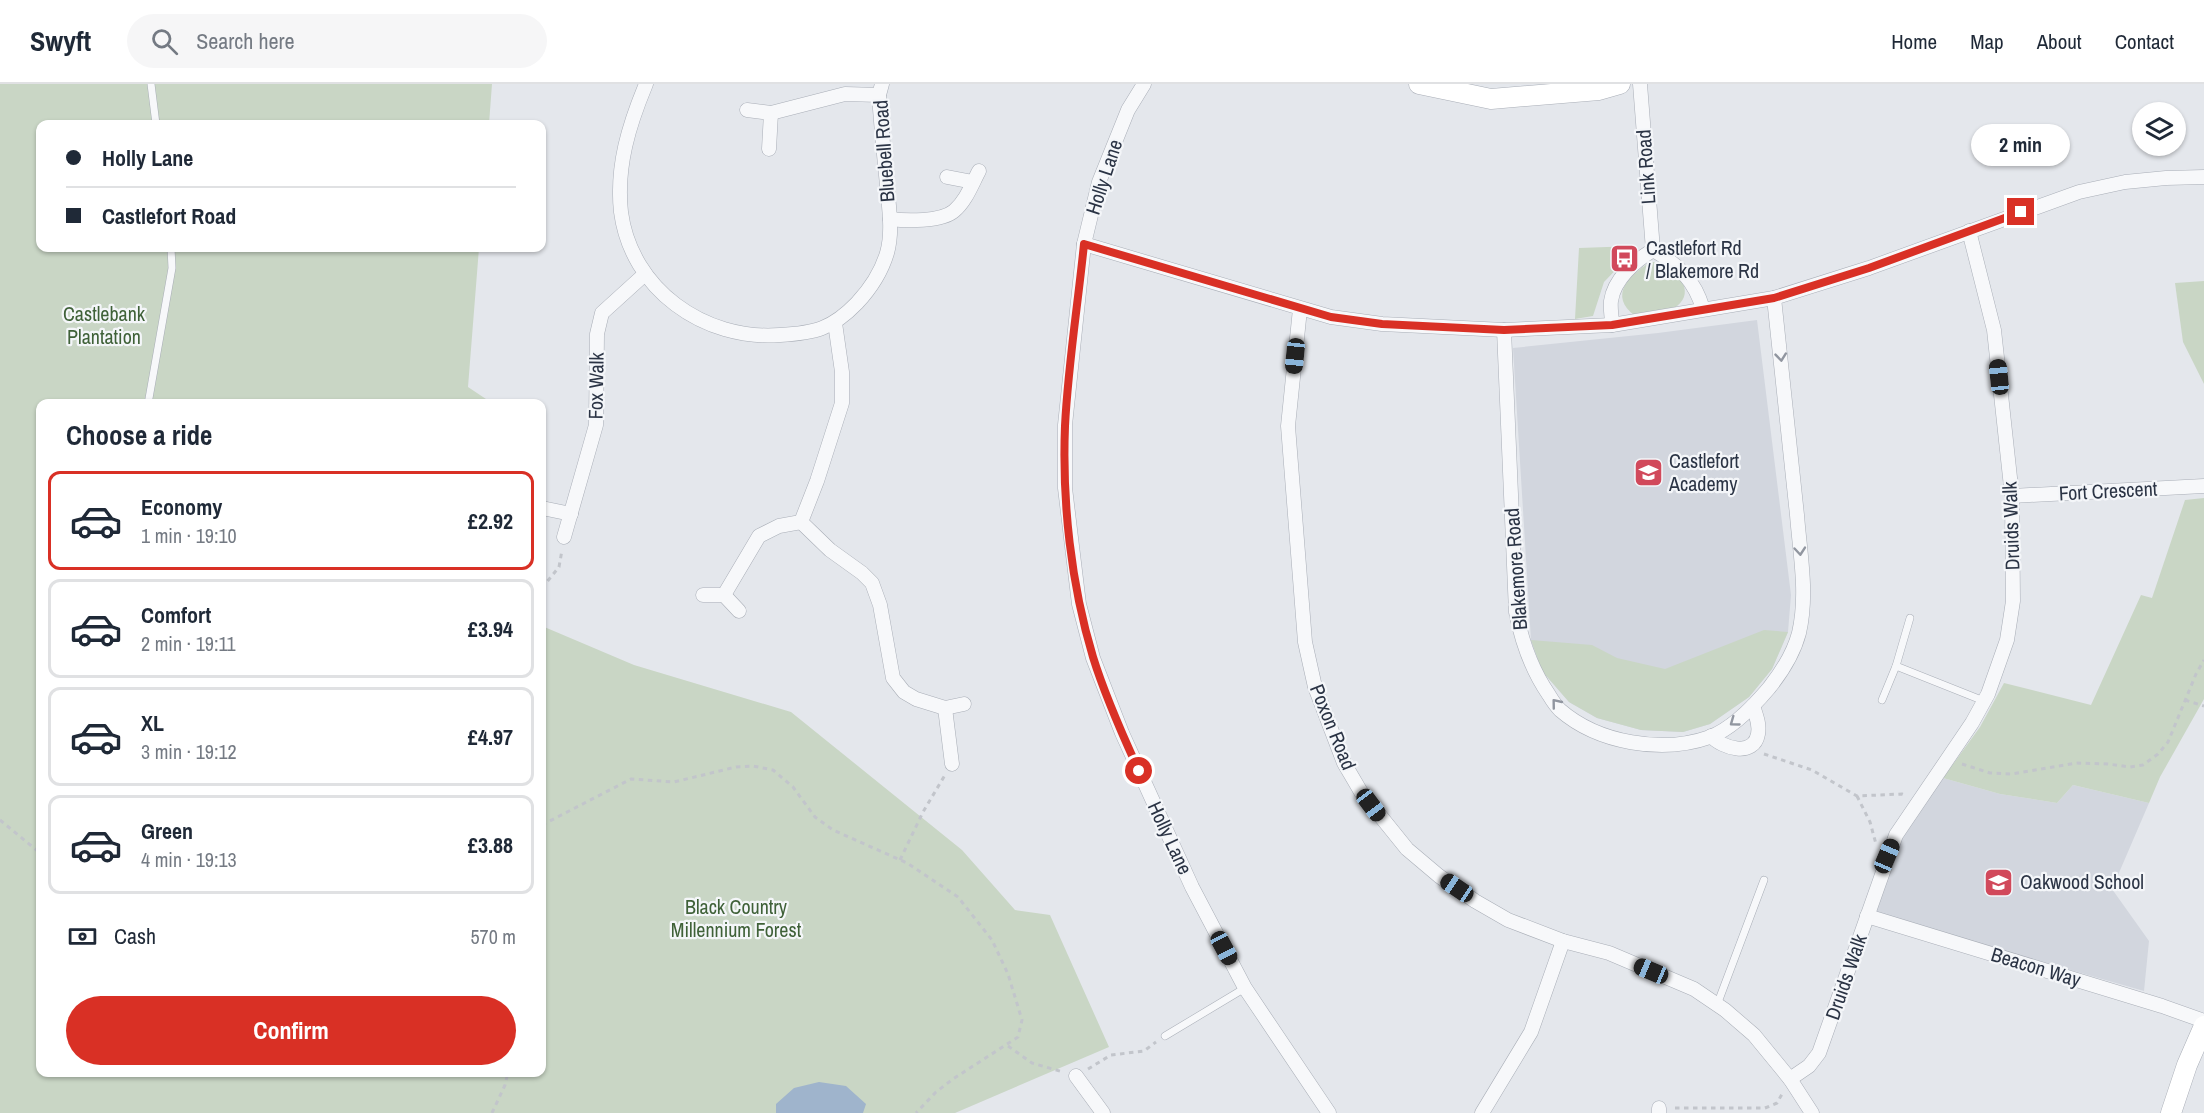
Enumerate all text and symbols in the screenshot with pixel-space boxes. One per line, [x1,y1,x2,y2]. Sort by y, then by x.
search box [127,14,547,68]
text: Swyft [30,22,91,60]
icon: search [148,25,181,58]
text: Search here [196,26,295,56]
text: Home [1891,27,1937,56]
text: Map [1970,27,2004,56]
text: About [2037,27,2082,56]
text: Contact [2115,27,2174,56]
street label: Bluebell Road [866,99,901,203]
map controls [2132,102,2186,156]
button: layers [2132,102,2186,156]
callout: 2 min [1972,125,2070,167]
street label: Link Road [1629,129,1662,205]
text: 2 min [1999,131,2042,158]
street label: Holly Lane [1079,136,1128,218]
text: Holly Lane [102,143,193,173]
route end [2007,198,2034,225]
text: Castlefort Road [102,201,236,231]
place label: Castlefort Rd / Blakemore Rd [1646,234,1759,284]
bus stop icon: Castlefort Rd / Blakemore Rd [1609,243,1641,275]
park label: Castlebank Plantation [63,300,146,350]
car [1284,337,1306,375]
street label: Fox Walk [581,351,610,420]
one-way arrow [1774,352,1786,361]
car [1988,358,2010,396]
text: Choose a ride [66,417,212,453]
place label: Castlefort Academy [1668,447,1740,497]
school or university icon: Castlefort Academy [1632,456,1664,488]
street label: Fort Crescent [2058,474,2158,507]
street label: Druids Walk [1995,480,2026,571]
text: Economy [141,492,222,522]
icon: car [69,494,123,548]
text: £2.92 [468,506,513,536]
street label: Blakemore Road [1498,507,1533,631]
text: 1 min · 19:10 [141,522,237,549]
one-way arrow [1793,546,1806,555]
text: Comfort [141,600,211,630]
icon: car [69,602,123,656]
text: £3.94 [468,614,513,644]
text: 2 min · 19:11 [141,630,236,657]
street label: Poxon Road [1304,680,1363,774]
one-way arrow [1552,699,1563,710]
text: XL [141,708,164,738]
icon: car [69,710,123,764]
one-way arrow [1729,714,1740,725]
text: £4.97 [468,722,513,752]
text: 3 min · 19:12 [141,738,237,765]
route start [1125,757,1152,784]
car [1353,785,1389,825]
street label: Holly Lane [1142,797,1199,879]
text: Green [141,816,193,846]
icon: car [69,818,123,872]
text: £3.88 [468,830,513,860]
car [1872,836,1902,876]
text: 4 min · 19:13 [141,846,237,873]
school or university icon: Oakwood School [1983,866,2015,898]
place label: Oakwood School [2020,868,2144,895]
car [1437,870,1477,906]
park label: Black Country Millennium Forest [671,893,802,943]
icon: cash [66,920,99,953]
text: Cash [114,921,156,951]
text: 570 m [470,923,516,950]
car [1208,928,1240,968]
street label: Druids Walk [1818,930,1873,1023]
street label: Beacon Way [1988,940,2085,993]
car [1631,956,1671,986]
button: Confirm [66,996,516,1065]

